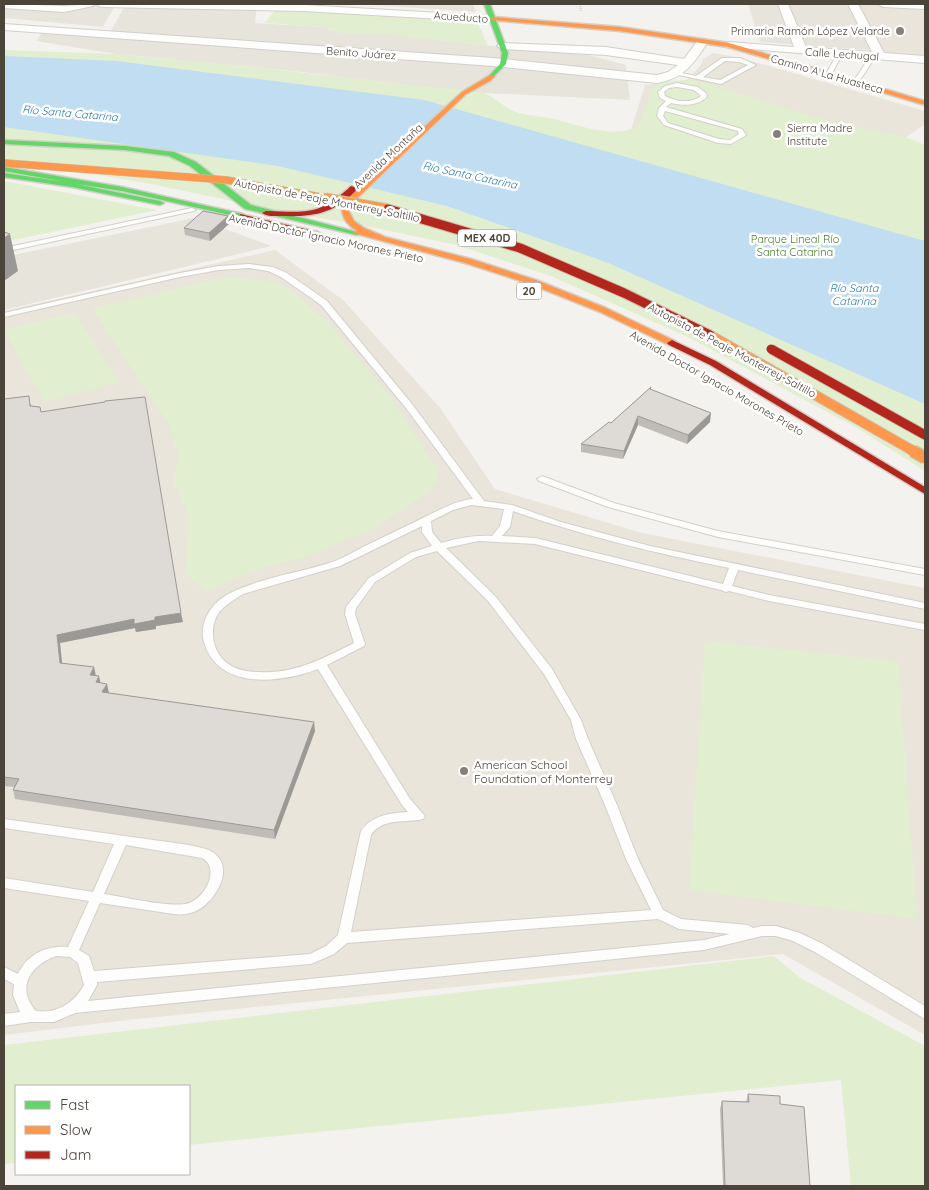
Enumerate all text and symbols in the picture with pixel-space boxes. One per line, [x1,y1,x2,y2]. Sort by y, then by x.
street label: Acueducto [433,8,489,26]
place label: Primaria Ramón López Velarde [731,24,890,38]
marker: Primaria Ramón López Velarde [894,25,906,37]
street label: Benito Juárez [326,44,396,62]
street label: Calle Lechugal [805,44,879,64]
street label: Camino A La Huasteca [769,51,885,97]
water label: Río Santa Catarina [22,102,120,124]
street label: Avenida Montaña [351,120,425,192]
place label: Sierra Madre Institute [787,121,852,148]
marker: Sierra Madre Institute [771,128,783,140]
water label: Río Santa Catarina [422,158,520,192]
street label: Autopista de Peaje Monterrey-Saltillo [233,175,421,225]
street label: Avenida Doctor Ignacio Morones Prieto [227,210,425,266]
road number: MEX 40D [458,230,516,247]
park label: Parque Lineal Río Santa Catarina [751,232,840,259]
water label: Río Santa Catarina [830,281,880,308]
road number: 20 [516,282,542,300]
street label: Autopista de Peaje Monterrey-Saltillo [645,300,819,401]
street label: Avenida Doctor Ignacio Morones Prieto [627,327,807,439]
place label: American School Foundation of Monterrey [474,757,613,786]
marker: American School Foundation of Monterrey [458,765,470,777]
legend [15,1085,190,1175]
text: Fast [60,1095,89,1114]
text: Slow [60,1120,92,1139]
text: Jam [60,1145,91,1164]

